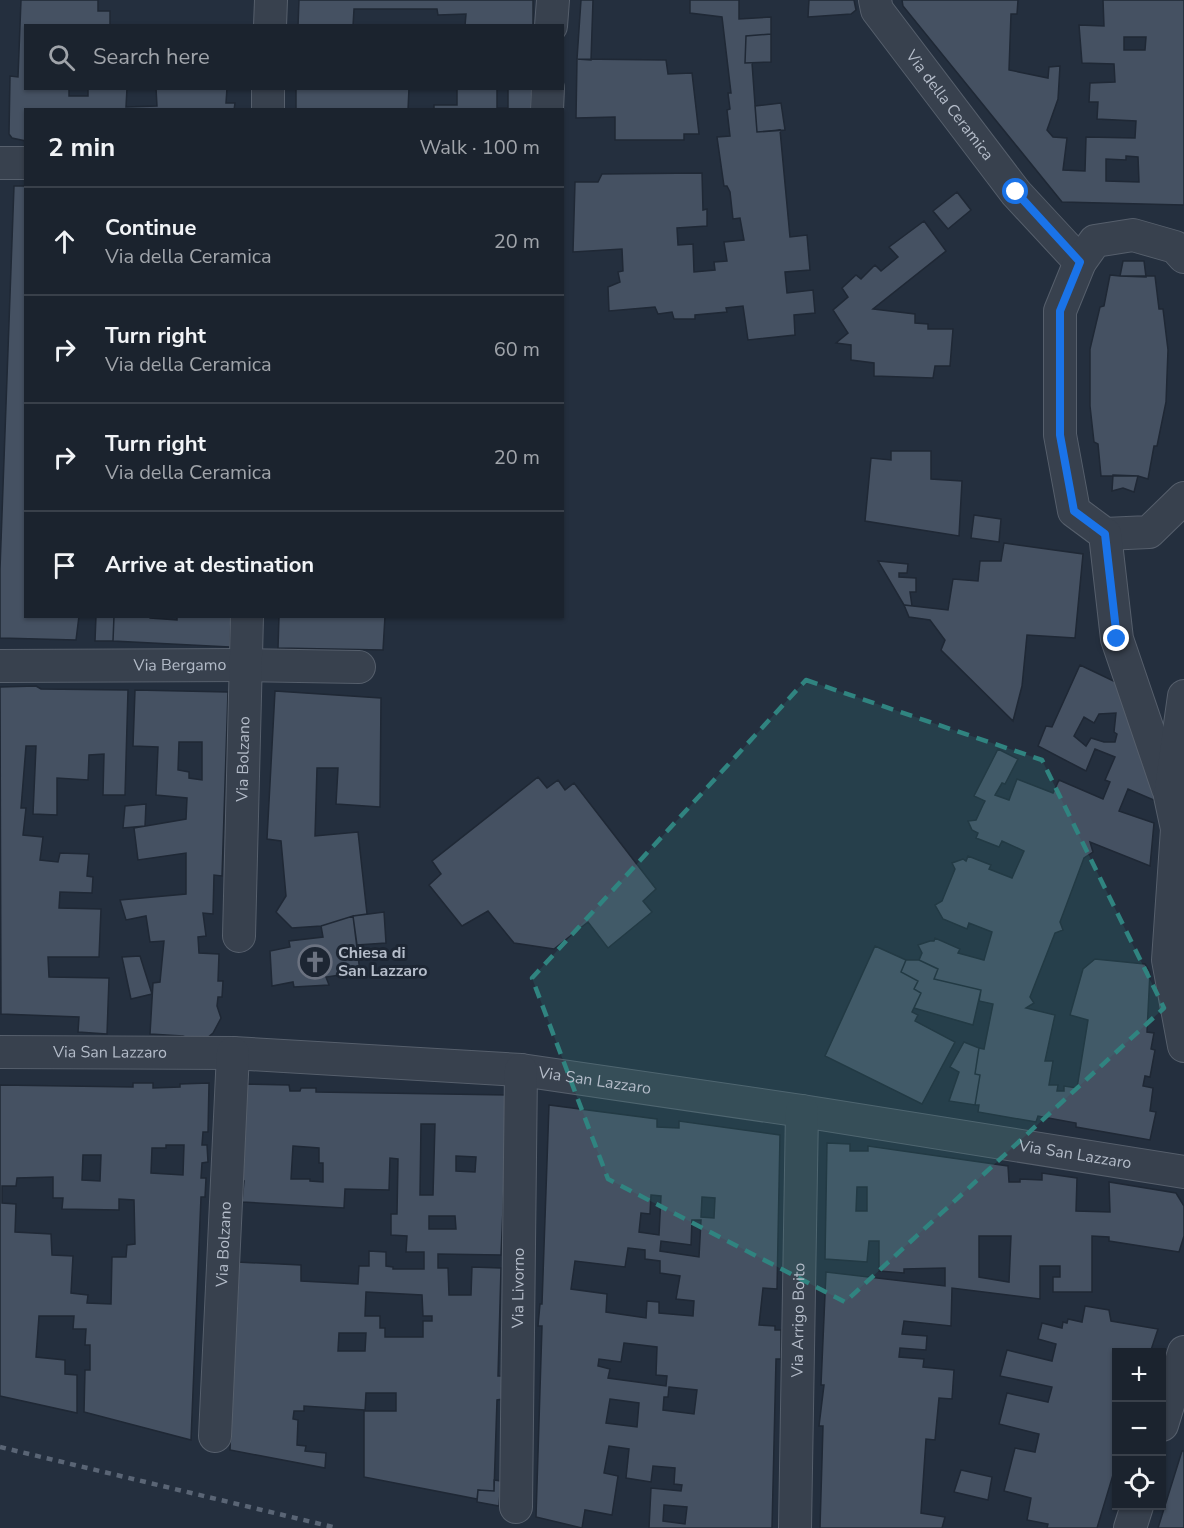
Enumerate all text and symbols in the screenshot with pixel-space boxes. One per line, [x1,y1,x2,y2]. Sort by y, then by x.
search box [24,24,564,90]
icon: search [45,41,78,74]
text: Search here [93,42,210,72]
street label: Via della Ceramica [900,45,999,165]
text: 2 min [48,130,115,165]
text: Walk · 100 m [420,134,540,161]
route start [1002,178,1028,204]
text: Continue [105,213,196,243]
icon: ahead [48,225,81,258]
text: 20 m [494,228,540,255]
text: Via della Ceramica [105,243,272,270]
text: Turn right [105,321,206,351]
icon: right [48,333,81,366]
text: 60 m [494,336,540,363]
text: Via della Ceramica [105,351,272,378]
text: Turn right [105,429,206,459]
icon: right [48,441,81,474]
text: 20 m [494,444,540,471]
text: Via della Ceramica [105,459,272,486]
icon: arrive [48,549,81,582]
text: Arrive at destination [105,550,314,580]
route end [1103,625,1129,651]
street label: Via Bergamo [133,654,227,676]
street label: Via Bolzano [231,716,255,803]
place label: Chiesa di San Lazzaro [338,942,427,982]
church icon: Chiesa di San Lazzaro [297,944,333,980]
street label: Via San Lazzaro [52,1041,167,1064]
street label: Via San Lazzaro [536,1062,653,1100]
street label: Via San Lazzaro [1016,1135,1133,1174]
street label: Via Bolzano [211,1201,237,1289]
street label: Via Livorno [507,1248,530,1329]
street label: Via Arrigo Boito [787,1262,810,1378]
map controls [1112,1348,1166,1510]
button: + [1112,1348,1166,1402]
button: − [1112,1402,1166,1456]
button: locate [1112,1456,1166,1510]

